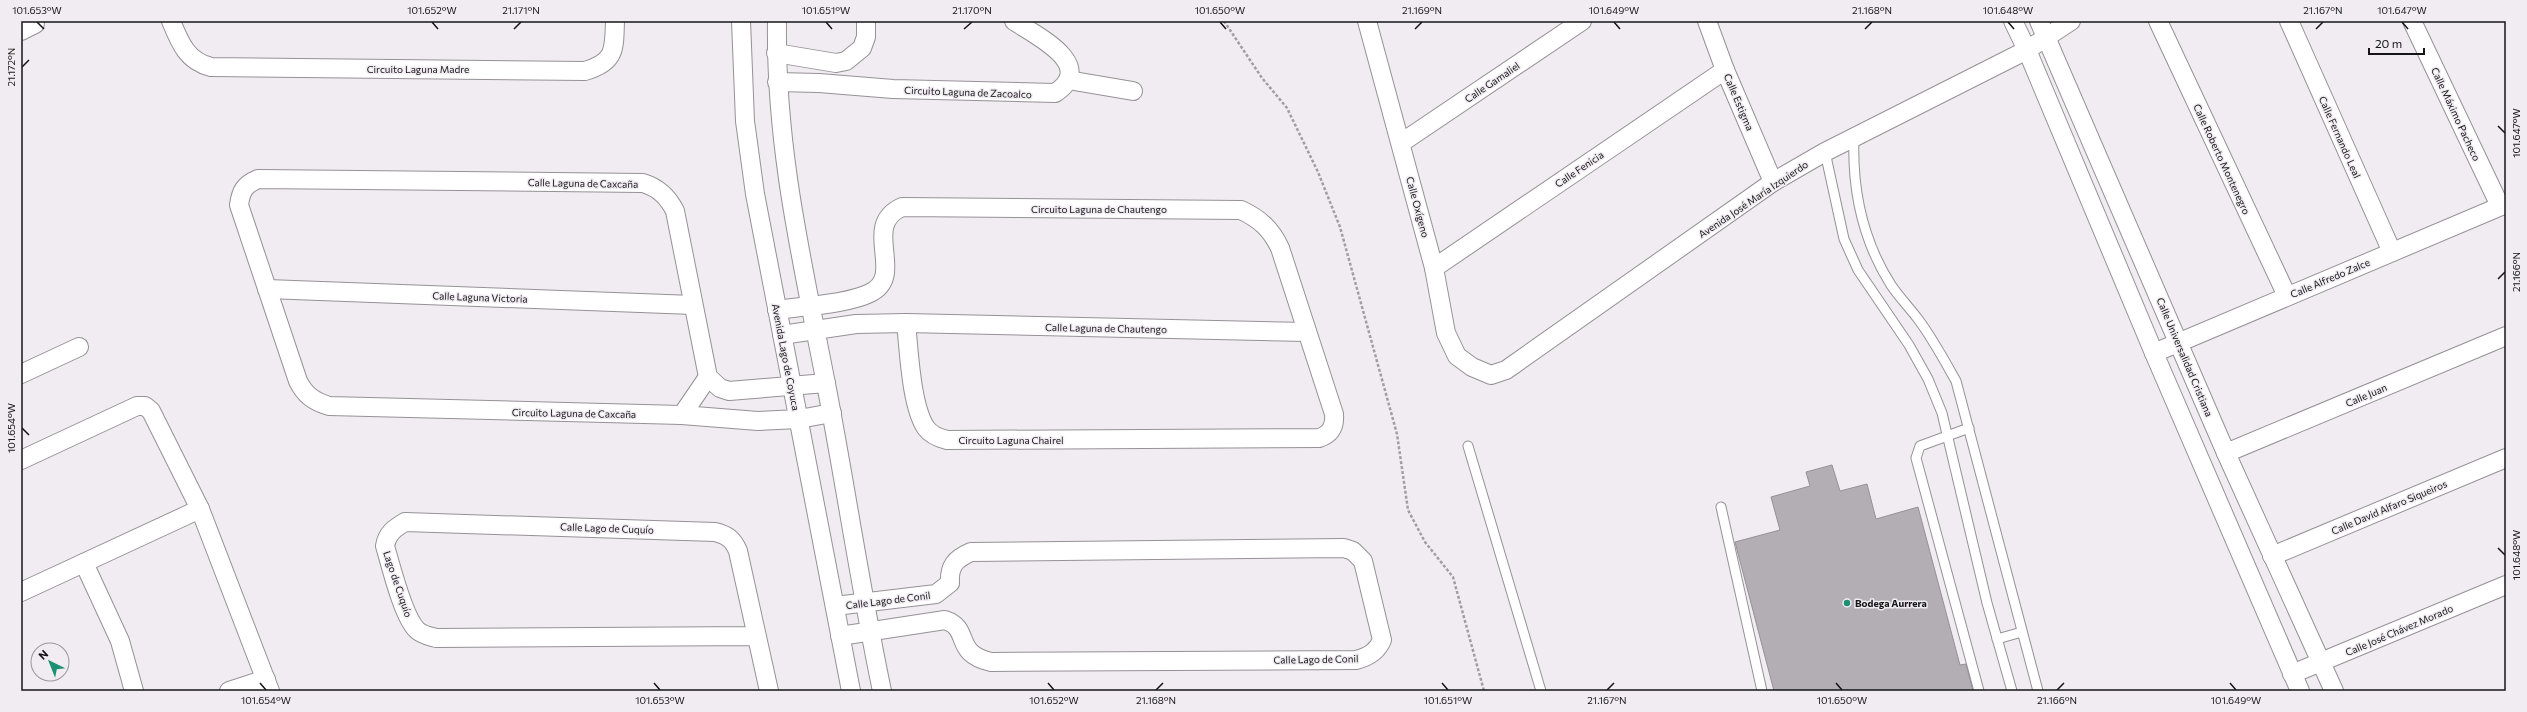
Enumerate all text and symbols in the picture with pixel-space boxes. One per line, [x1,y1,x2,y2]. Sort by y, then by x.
text: 101.653°W [12,4,62,16]
text: 101.652°W [407,4,457,16]
text: 21.171°N [502,4,540,16]
text: 101.651°W [802,4,850,16]
text: 21.170°N [952,4,992,16]
text: 101.650°W [1195,4,1245,16]
text: 21.169°N [1402,4,1442,16]
text: 101.649°W [1589,4,1639,16]
text: 21.168°N [1852,4,1892,16]
text: 101.648°W [1983,4,2033,16]
text: 21.167°N [2303,4,2343,16]
text: 101.647°W [2377,4,2427,16]
scale bar [2369,30,2424,56]
text: 20 m [2375,36,2402,50]
text: 21.172°N [5,48,17,86]
street label: Calle Gamaliel [1462,59,1522,105]
street label: Circuito Laguna Madre [367,63,469,75]
street label: Calle Máximo Pacheco [2429,65,2483,163]
street label: Calle Estigma [1722,72,1756,132]
street label: Circuito Laguna de Zacoalco [904,84,1032,100]
street label: Calle Fernando Leal [2317,94,2363,180]
street label: Calle Roberto Montenegro [2191,102,2253,216]
text: 101.647°W [2510,108,2522,158]
street label: Calle Fenicia [1552,148,1606,190]
street label: Avenida José María Izquierdo [1696,158,1810,240]
street label: Calle Oxígeno [1404,175,1432,239]
street label: Calle Laguna de Caxcaña [528,176,638,190]
street label: Circuito Laguna de Chautengo [1031,203,1167,215]
text: 21.166°N [2510,252,2522,292]
street label: Calle Alfredo Zalce [2288,256,2372,300]
street label: Calle Laguna Victoria [432,289,528,305]
street label: Calle Universalidad Cristiana [2154,296,2216,418]
street label: Avenida Lago de Coyuca [770,303,802,411]
street label: Calle Laguna de Chautengo [1045,321,1167,335]
street label: Calle Juan [2343,381,2389,409]
text: 101.654°W [5,403,17,453]
street label: Circuito Laguna de Caxcaña [512,406,636,420]
street label: Circuito Laguna Chairel [958,434,1064,446]
street label: Calle David Alfaro Siqueiros [2329,477,2449,537]
street label: Calle Lago de Cuquío [560,520,654,536]
text: 101.648°W [2510,530,2522,580]
street label: Lago de Cuquío [381,549,415,619]
street label: Calle Lago de Conil [845,589,931,611]
place label: Bodega Aurrera [1855,597,1927,609]
marker: Bodega Aurrera [1842,598,1852,608]
street label: Calle José Chávez Morado [2343,602,2455,658]
north arrow [30,642,70,682]
text: N [35,647,50,662]
street label: Calle Lago de Conil [1273,652,1359,666]
text: 101.654°W [241,694,291,706]
text: 101.653°W [635,694,685,706]
text: 101.652°W [1029,694,1079,706]
text: 21.168°N [1136,694,1176,706]
text: 101.651°W [1424,694,1472,706]
text: 21.167°N [1587,694,1627,706]
text: 101.650°W [1817,694,1867,706]
text: 21.166°N [2037,694,2077,706]
text: 101.649°W [2211,694,2261,706]

